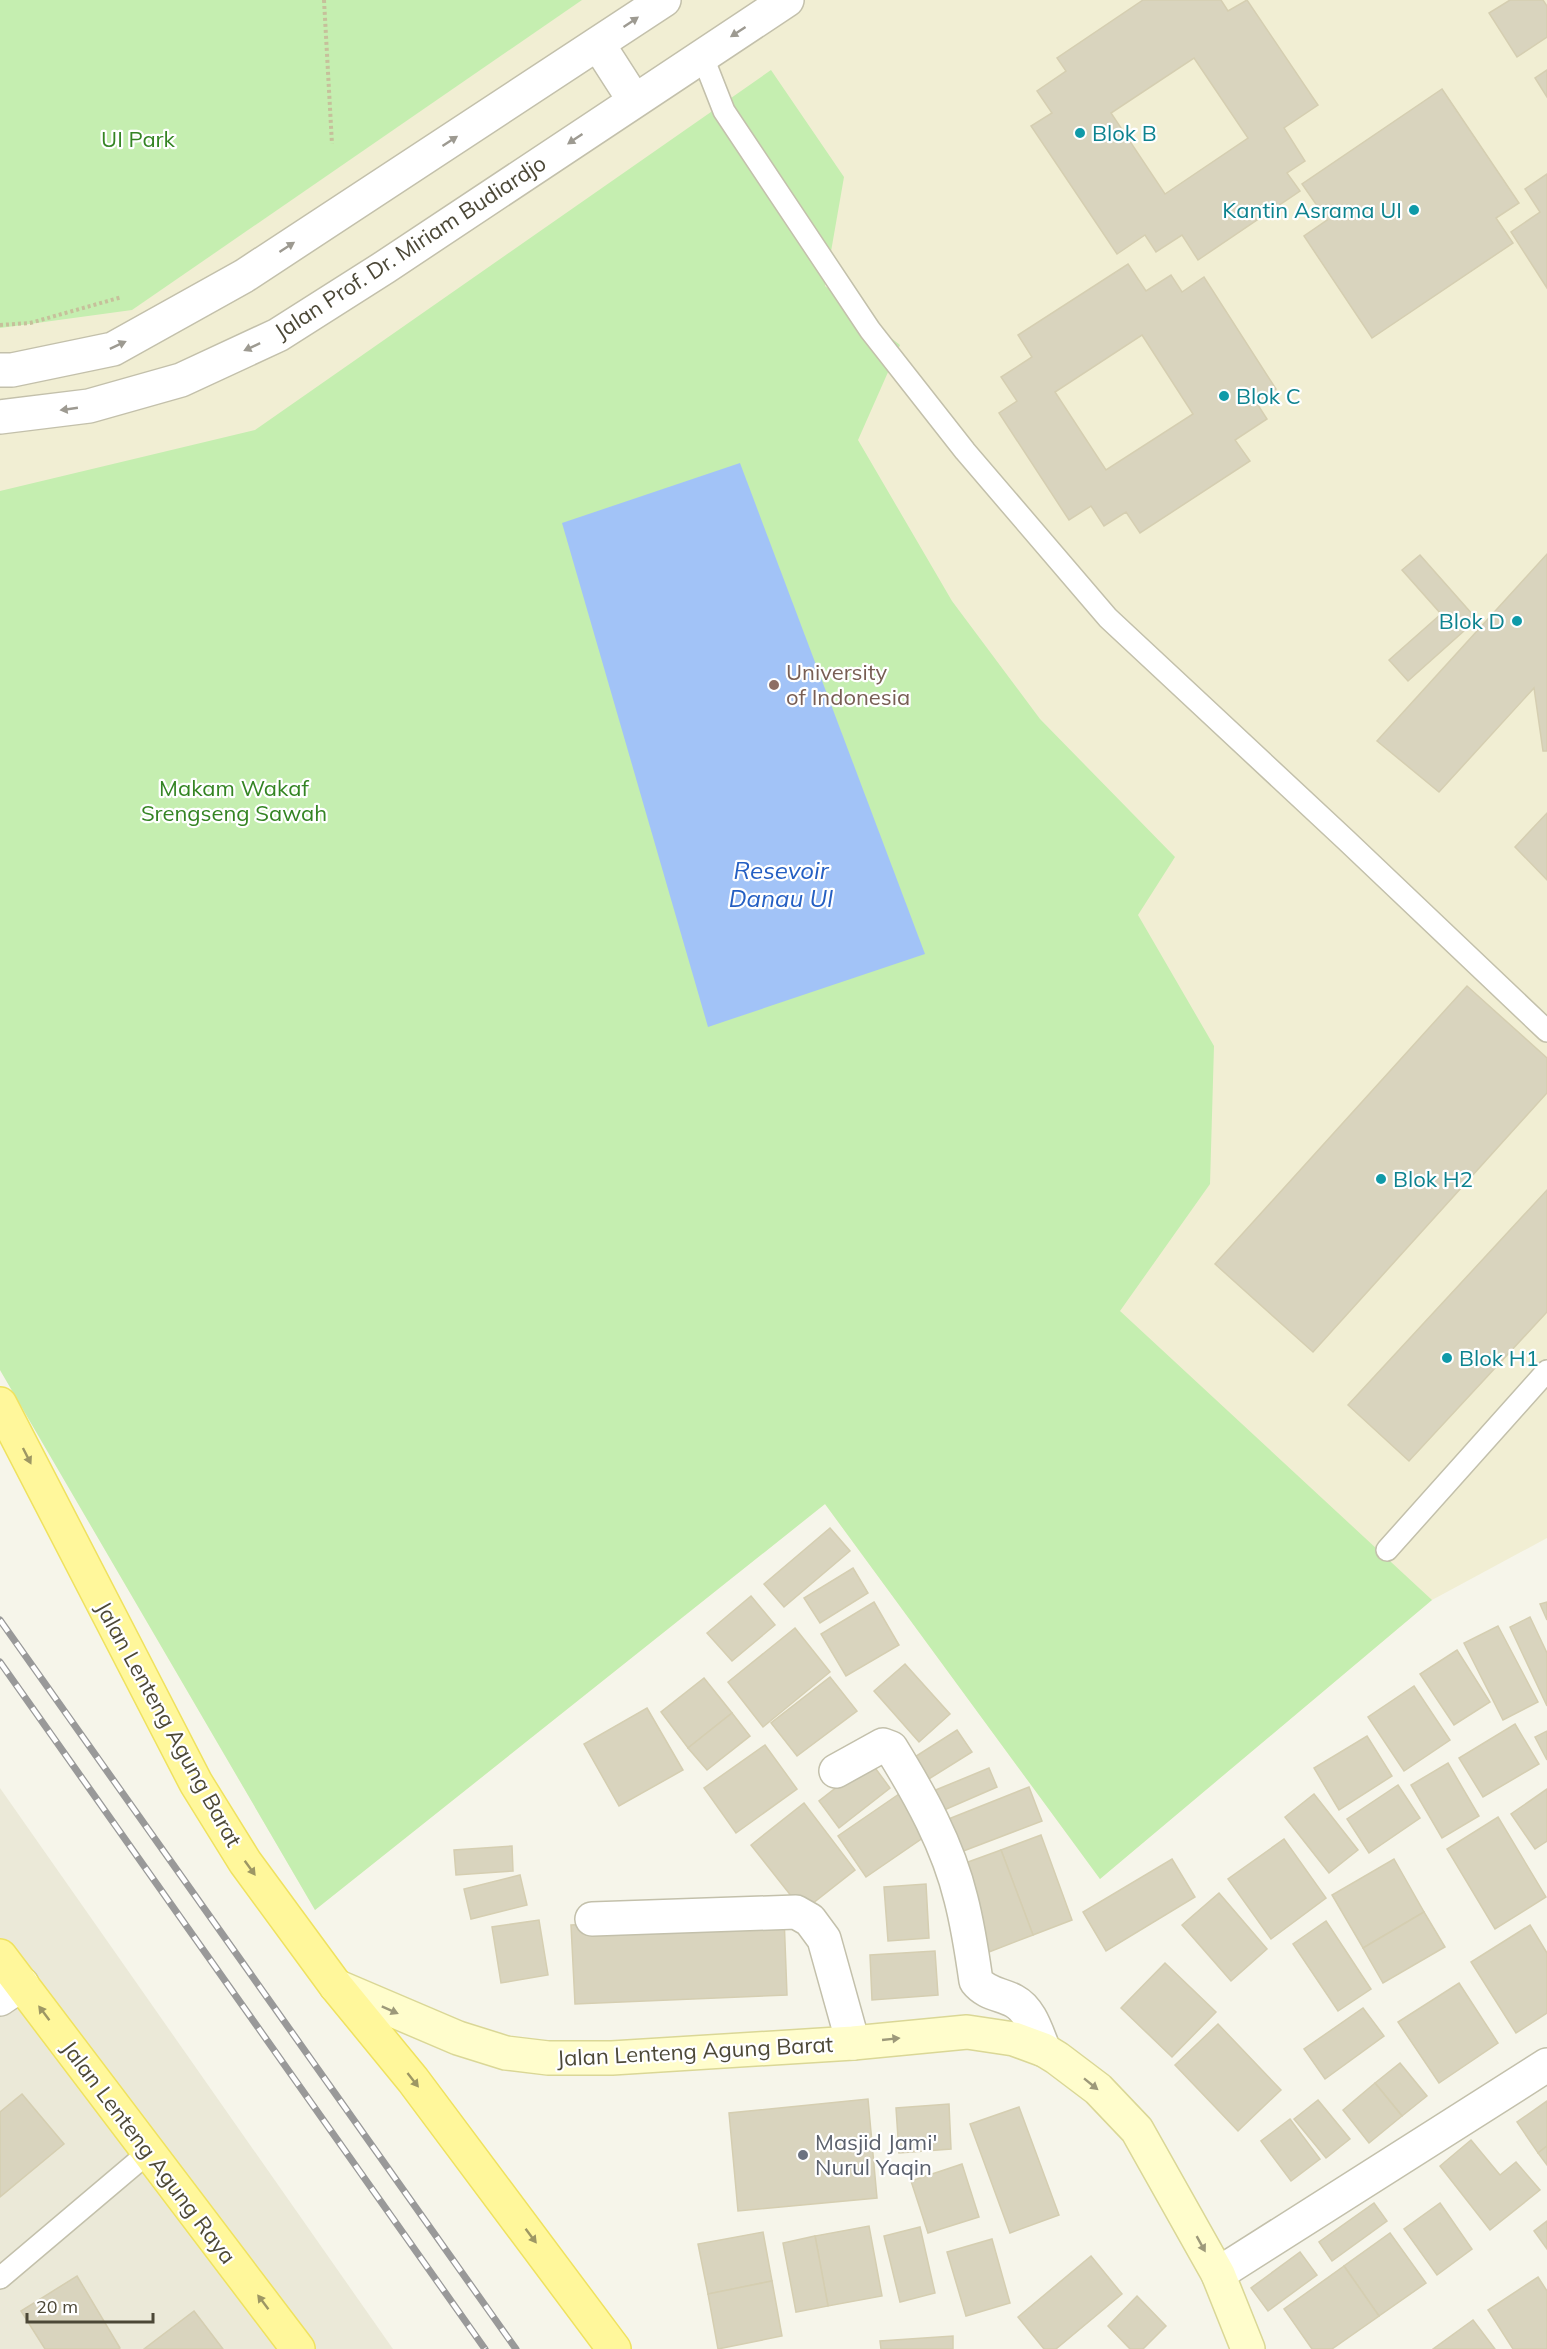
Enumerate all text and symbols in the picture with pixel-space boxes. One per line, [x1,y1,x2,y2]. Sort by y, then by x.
one-way arrow [622,17,639,28]
one-way arrow [730,26,746,37]
place label: Blok B [1092,119,1157,147]
park label: UI Park [101,125,176,153]
marker: Blok B [1073,126,1087,140]
one-way arrow [567,134,583,145]
one-way arrow [442,136,458,147]
street label: Jalan Prof. Dr. Miriam Budiardjo [269,149,551,345]
place label: Kantin Asrama UI [1222,196,1402,224]
marker: Kantin Asrama UI [1407,203,1421,217]
one-way arrow [279,242,295,253]
one-way arrow [110,341,127,350]
one-way arrow [243,342,261,352]
place label: Blok C [1236,382,1301,410]
marker: Blok C [1217,389,1231,403]
one-way arrow [59,404,78,413]
place label: Blok D [1439,607,1505,635]
marker: Blok D [1510,614,1524,628]
place label: University of Indonesia [786,658,910,711]
marker: University of Indonesia [767,678,781,692]
park label: Makam Wakaf Srengseng Sawah [141,774,327,827]
water label: Resevoir Danau UI [729,855,833,913]
place label: Blok H2 [1393,1165,1473,1193]
marker: Blok H2 [1374,1172,1388,1186]
place label: Blok H1 [1459,1344,1539,1372]
marker: Blok H1 [1440,1351,1454,1365]
one-way arrow [22,1448,32,1465]
street label: Jalan Lenteng Agung Barat [90,1596,248,1852]
one-way arrow [243,1860,255,1875]
one-way arrow [38,2006,50,2021]
one-way arrow [381,2006,399,2015]
street label: Jalan Lenteng Agung Barat [556,2030,834,2072]
one-way arrow [882,2034,901,2044]
street label: Jalan Lenteng Agung Raya [56,2035,242,2269]
one-way arrow [407,2073,419,2088]
one-way arrow [1084,2078,1099,2090]
place label: Masjid Jami' Nurul Yaqin [815,2128,937,2181]
marker: Masjid Jami' Nurul Yaqin [796,2148,810,2162]
one-way arrow [524,2229,536,2244]
one-way arrow [1195,2235,1205,2252]
scale bar [27,2286,153,2324]
text: 20 m [36,2295,78,2318]
one-way arrow [257,2295,269,2311]

